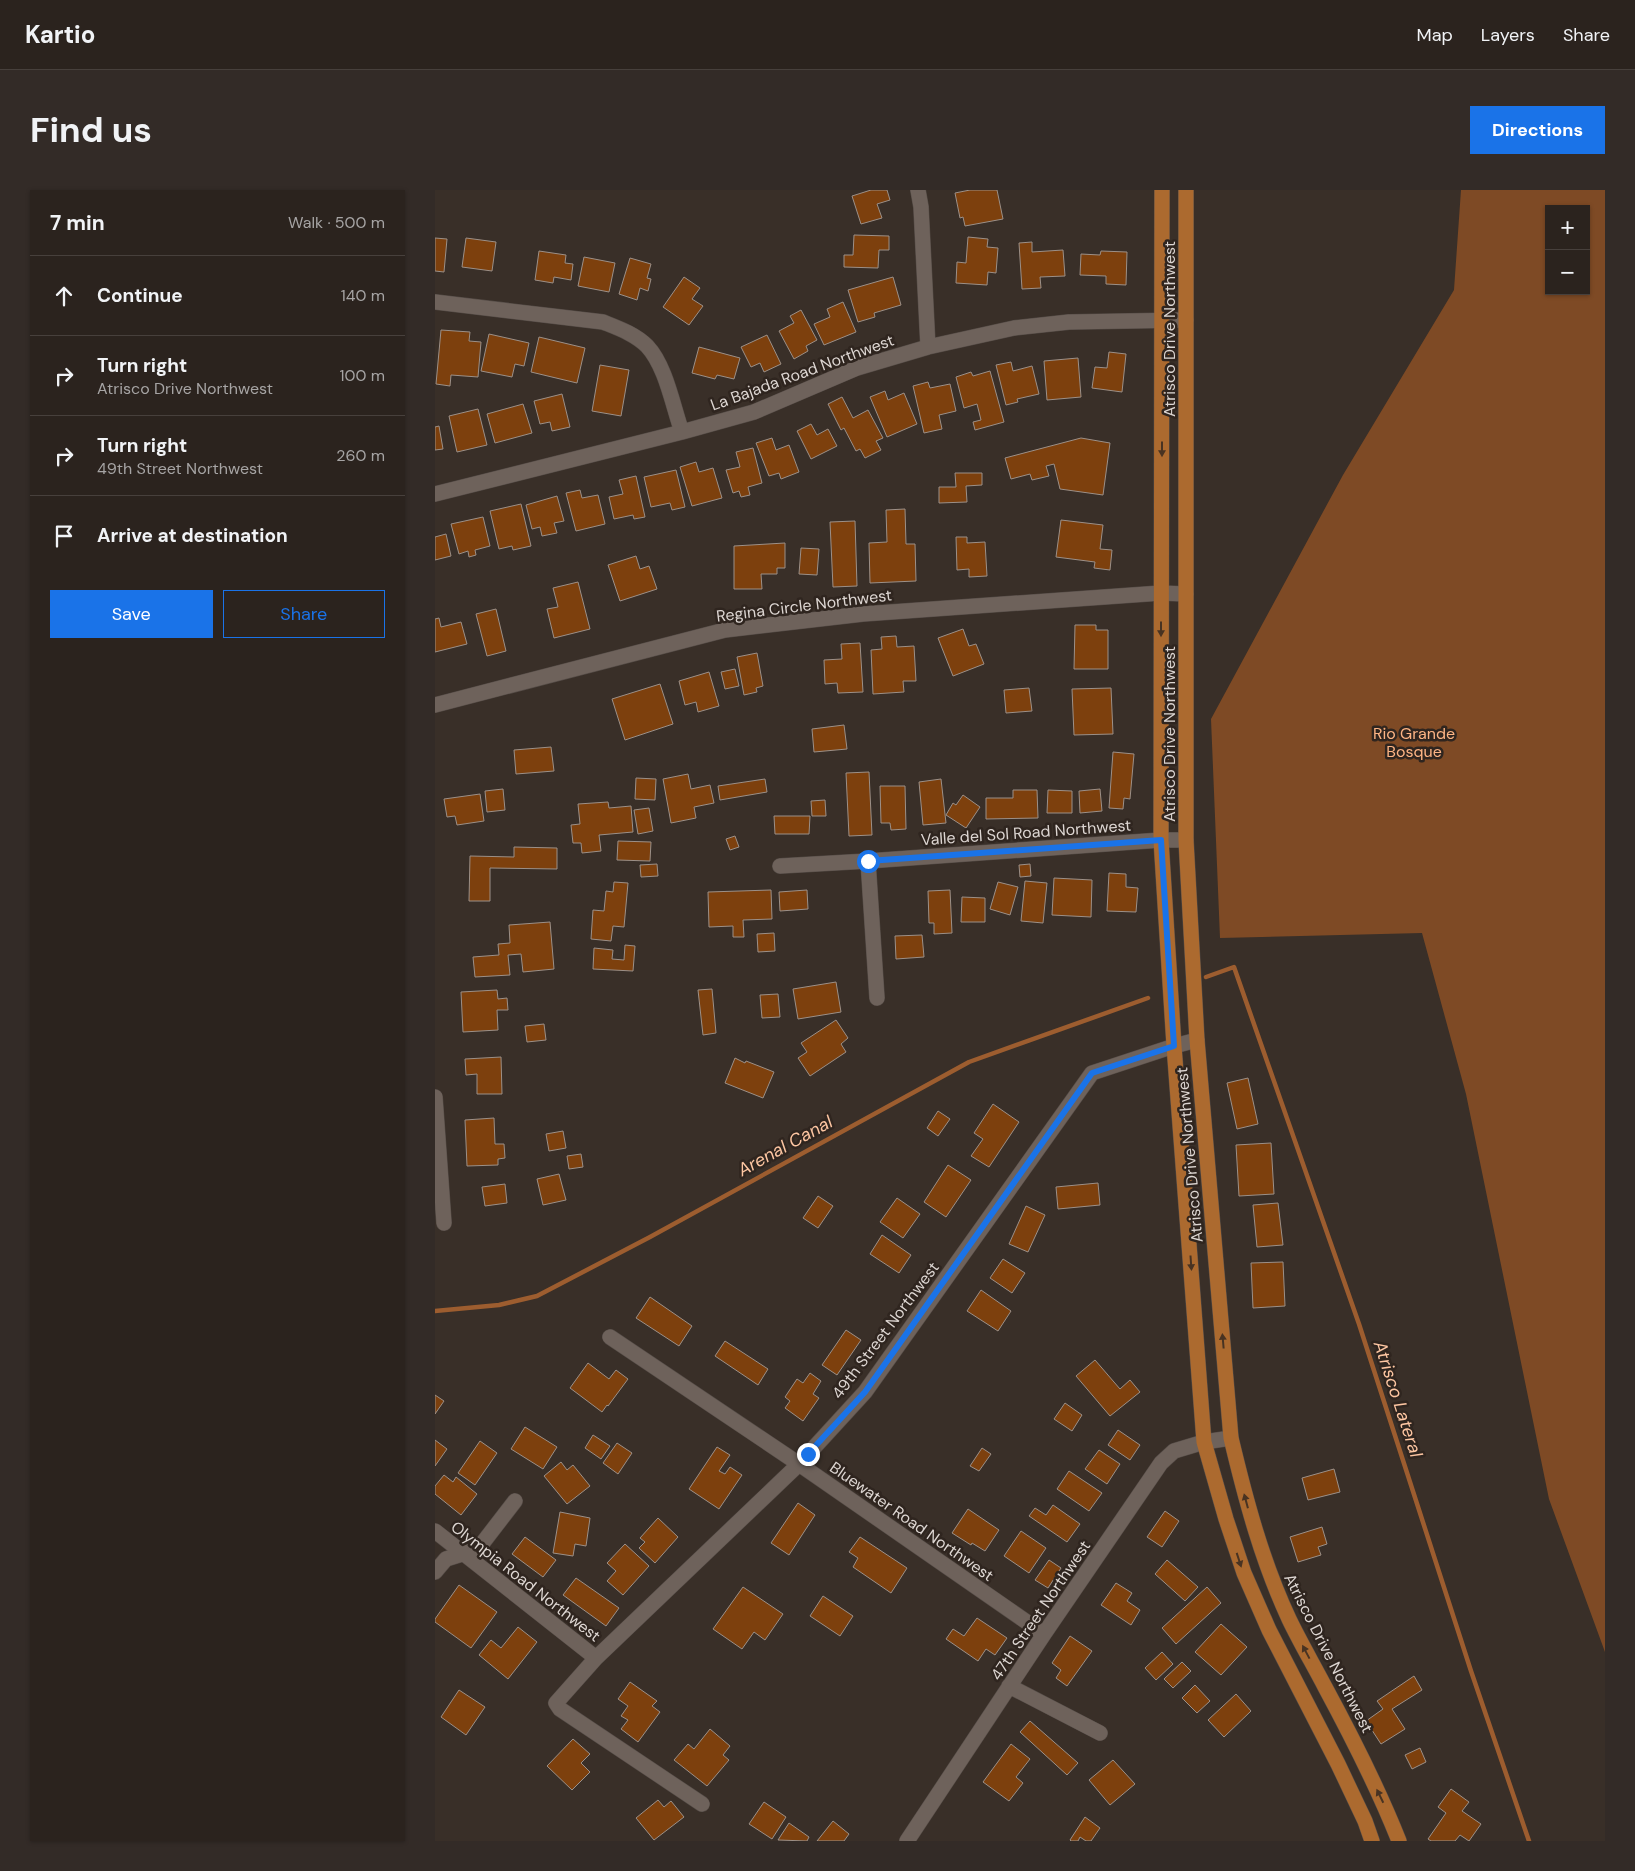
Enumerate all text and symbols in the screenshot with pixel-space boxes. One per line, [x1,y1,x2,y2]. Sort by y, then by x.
text: Kartio [25,19,95,50]
text: Map [1417,23,1453,47]
text: Layers [1481,23,1535,47]
text: Share [1563,23,1610,47]
button: Directions [1470,106,1605,154]
text: Find us [30,107,152,153]
map controls [1545,205,1590,295]
button: + [1545,205,1590,250]
text: 7 min [50,209,105,237]
text: Walk · 500 m [288,212,385,233]
street label: Atrisco Drive Northwest [1159,241,1180,417]
button: − [1545,250,1590,295]
icon: ahead [50,282,78,310]
text: Continue [97,283,183,308]
text: 140 m [341,285,385,306]
street label: La Bajada Road Northwest [708,329,897,415]
text: Turn right [97,353,187,378]
icon: right [50,362,78,390]
text: 100 m [340,365,385,386]
text: Atrisco Drive Northwest [97,378,273,399]
text: Turn right [97,433,187,458]
one-way arrow [1158,441,1166,457]
icon: right [50,442,78,470]
text: 260 m [336,445,385,466]
text: 49th Street Northwest [97,458,263,479]
icon: arrive [50,522,78,550]
text: Arrive at destination [97,523,288,548]
street label: Regina Circle Northwest [715,584,893,627]
button: Save [50,590,213,638]
button: Share [223,590,385,638]
one-way arrow [1157,621,1165,637]
street label: Atrisco Drive Northwest [1159,646,1180,822]
park label: Rio Grande Bosque [1373,723,1455,762]
street label: Valle del Sol Road Northwest [920,815,1132,850]
route start [857,850,880,873]
street label: Atrisco Drive Northwest [1171,1066,1208,1244]
water label: Arenal Canal [732,1110,838,1182]
one-way arrow [1187,1255,1195,1271]
street label: 49th Street Northwest [827,1258,944,1403]
one-way arrow [1218,1332,1226,1348]
water label: Atrisco Lateral [1368,1337,1428,1461]
route end [797,1443,820,1466]
street label: Bluewater Road Northwest [826,1457,998,1586]
one-way arrow [1242,1493,1250,1508]
street label: Olympia Road Northwest [447,1516,605,1646]
street label: 47th Street Northwest [986,1536,1095,1684]
one-way arrow [1236,1552,1244,1567]
street label: Atrisco Drive Northwest [1279,1570,1378,1736]
one-way arrow [1302,1644,1310,1659]
one-way arrow [1376,1789,1384,1803]

